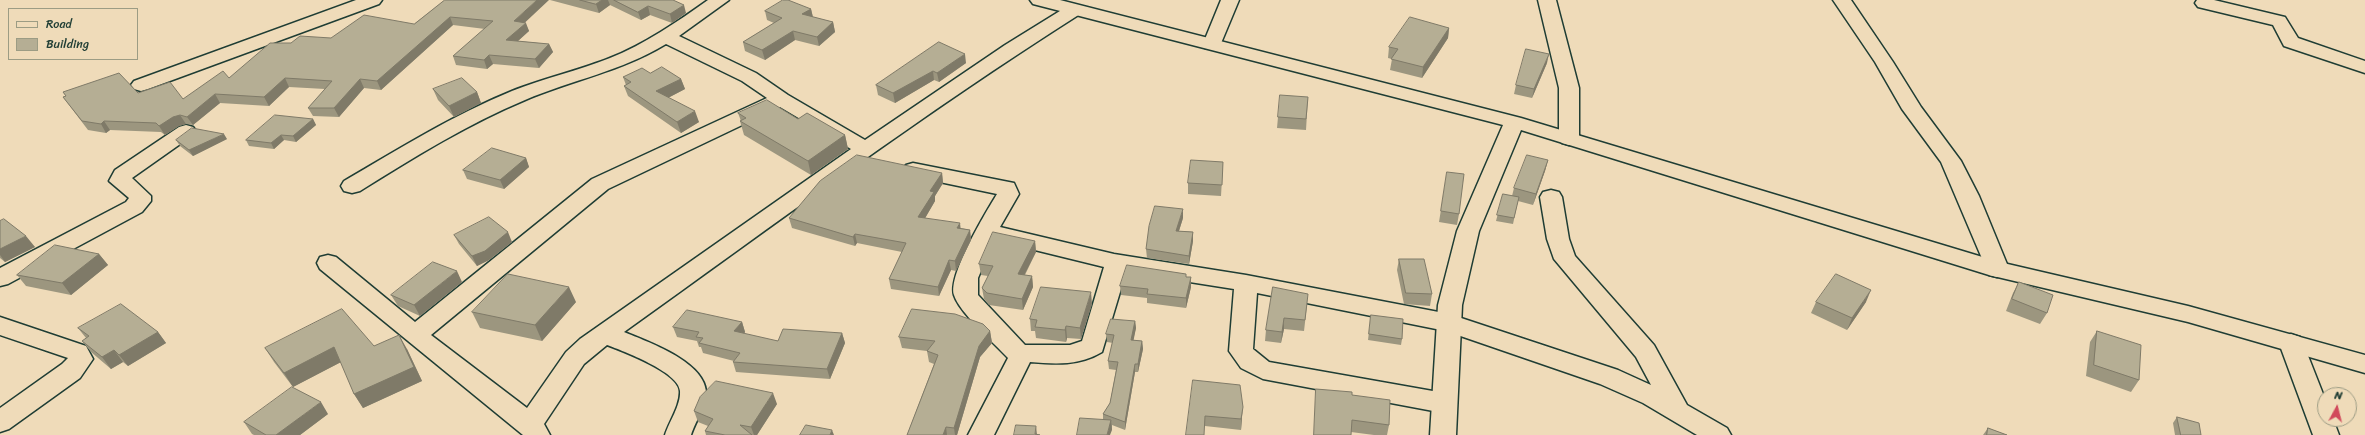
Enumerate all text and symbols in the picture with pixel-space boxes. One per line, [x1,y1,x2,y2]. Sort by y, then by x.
legend [8,8,138,60]
text: Road [46,13,72,35]
text: Building [46,33,89,55]
text: N [2333,386,2343,405]
north arrow [2317,387,2357,427]

